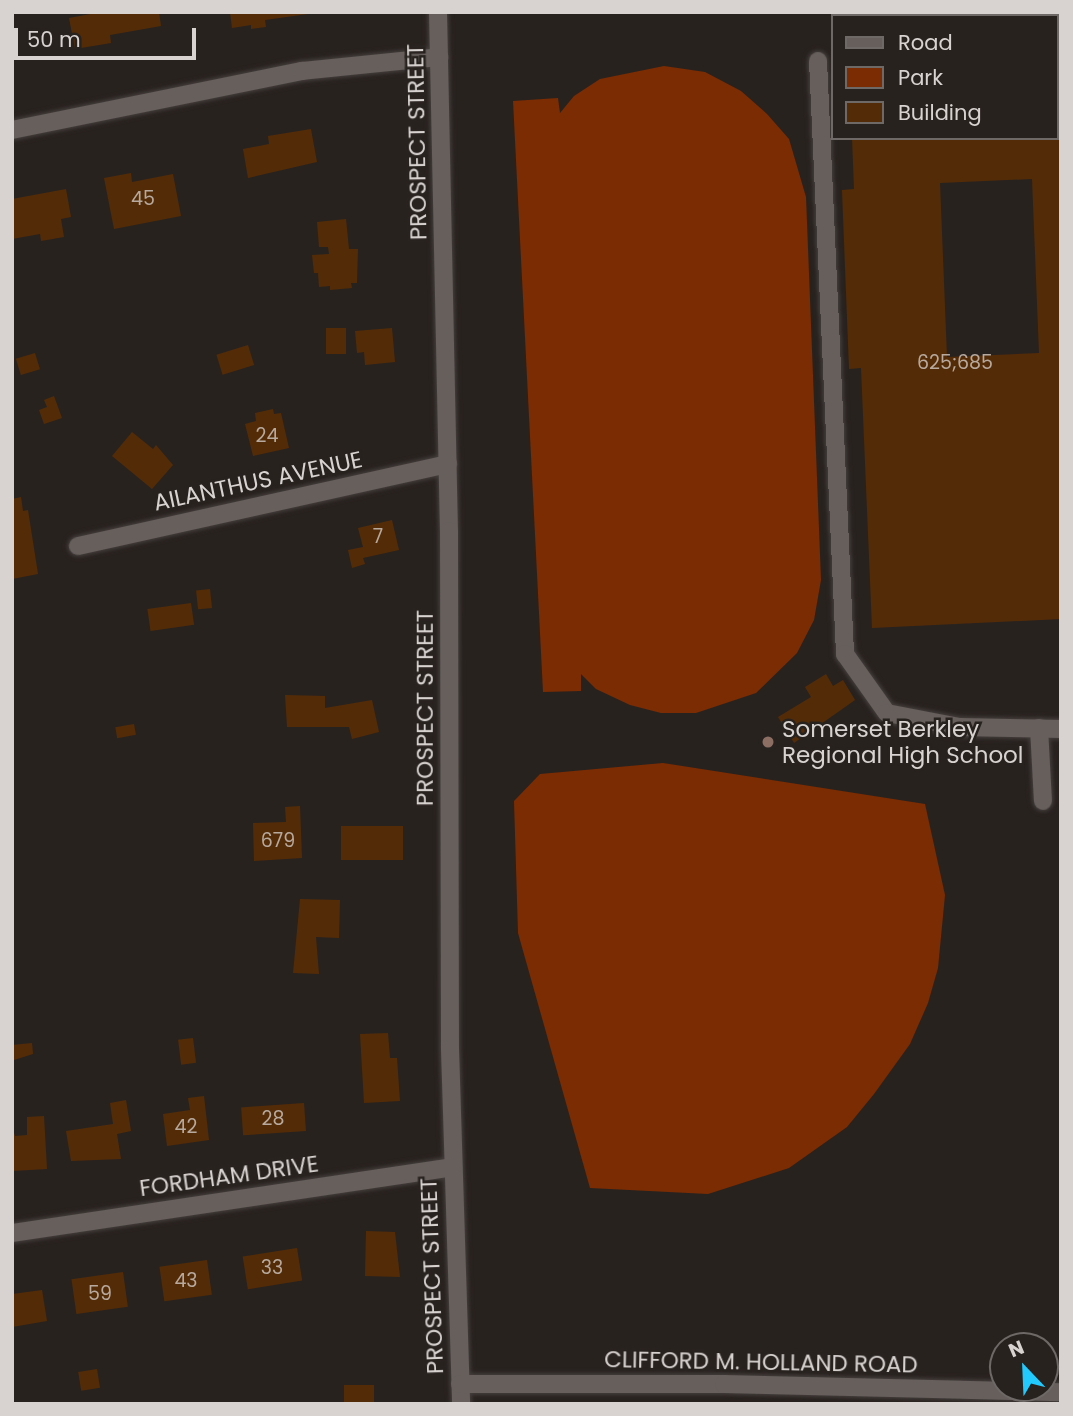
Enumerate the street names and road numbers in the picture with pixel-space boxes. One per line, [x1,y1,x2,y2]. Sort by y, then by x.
street label: PROSPECT STREET [401,44,433,240]
street label: AILANTHUS AVENUE [151,445,365,517]
street label: PROSPECT STREET [411,610,439,806]
street label: FORDHAM DRIVE [138,1150,320,1202]
street label: PROSPECT STREET [415,1177,449,1375]
street label: CLIFFORD M. HOLLAND ROAD [604,1345,918,1379]

